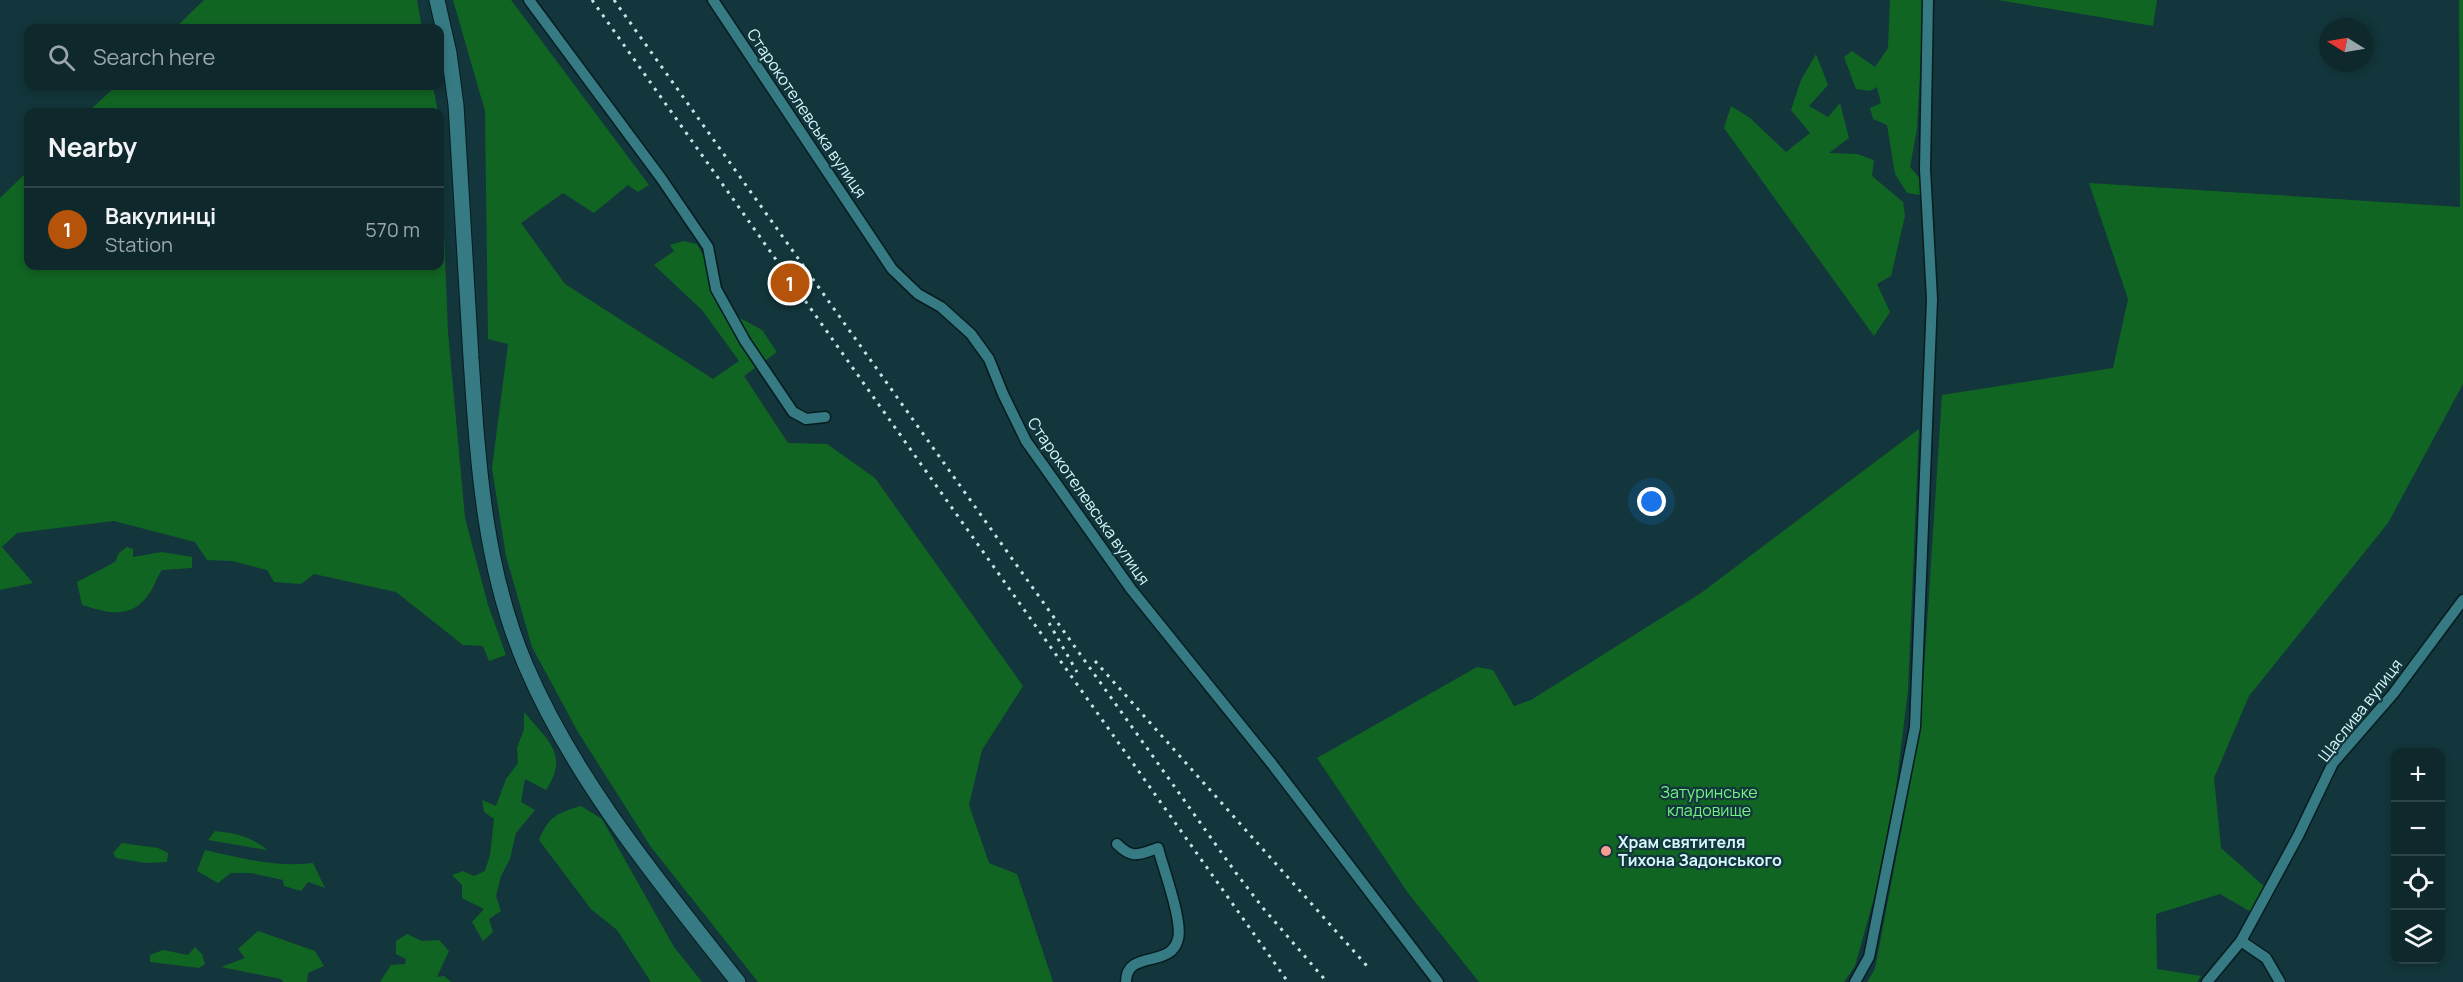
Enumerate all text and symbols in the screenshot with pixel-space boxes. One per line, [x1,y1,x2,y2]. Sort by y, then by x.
north arrow [2319,18,2373,72]
search box [24,24,444,90]
street label: Старокотелевська вулиця [742,24,872,202]
icon: search [45,41,78,74]
text: Search here [93,42,215,72]
text: Nearby [48,129,137,165]
text: Вакулинці [105,201,216,231]
text: 1 [63,216,72,243]
text: 570 m [365,216,420,243]
text: Station [105,231,173,258]
pin: 1 [770,260,810,306]
street label: Старокотелевська вулиця [1023,413,1155,589]
your location [1637,487,1666,516]
street label: Щаслива вулиця [2313,654,2407,766]
map controls [2391,748,2445,964]
button: + [2391,748,2445,802]
park label: Затуринське кладовище [1660,781,1758,821]
button: − [2391,802,2445,856]
place label: Храм святителя Тихона Задонського [1618,831,1782,871]
marker: Храм святителя Тихона Задонського [1599,844,1613,858]
button: locate [2391,856,2445,910]
button: layers [2391,910,2445,964]

